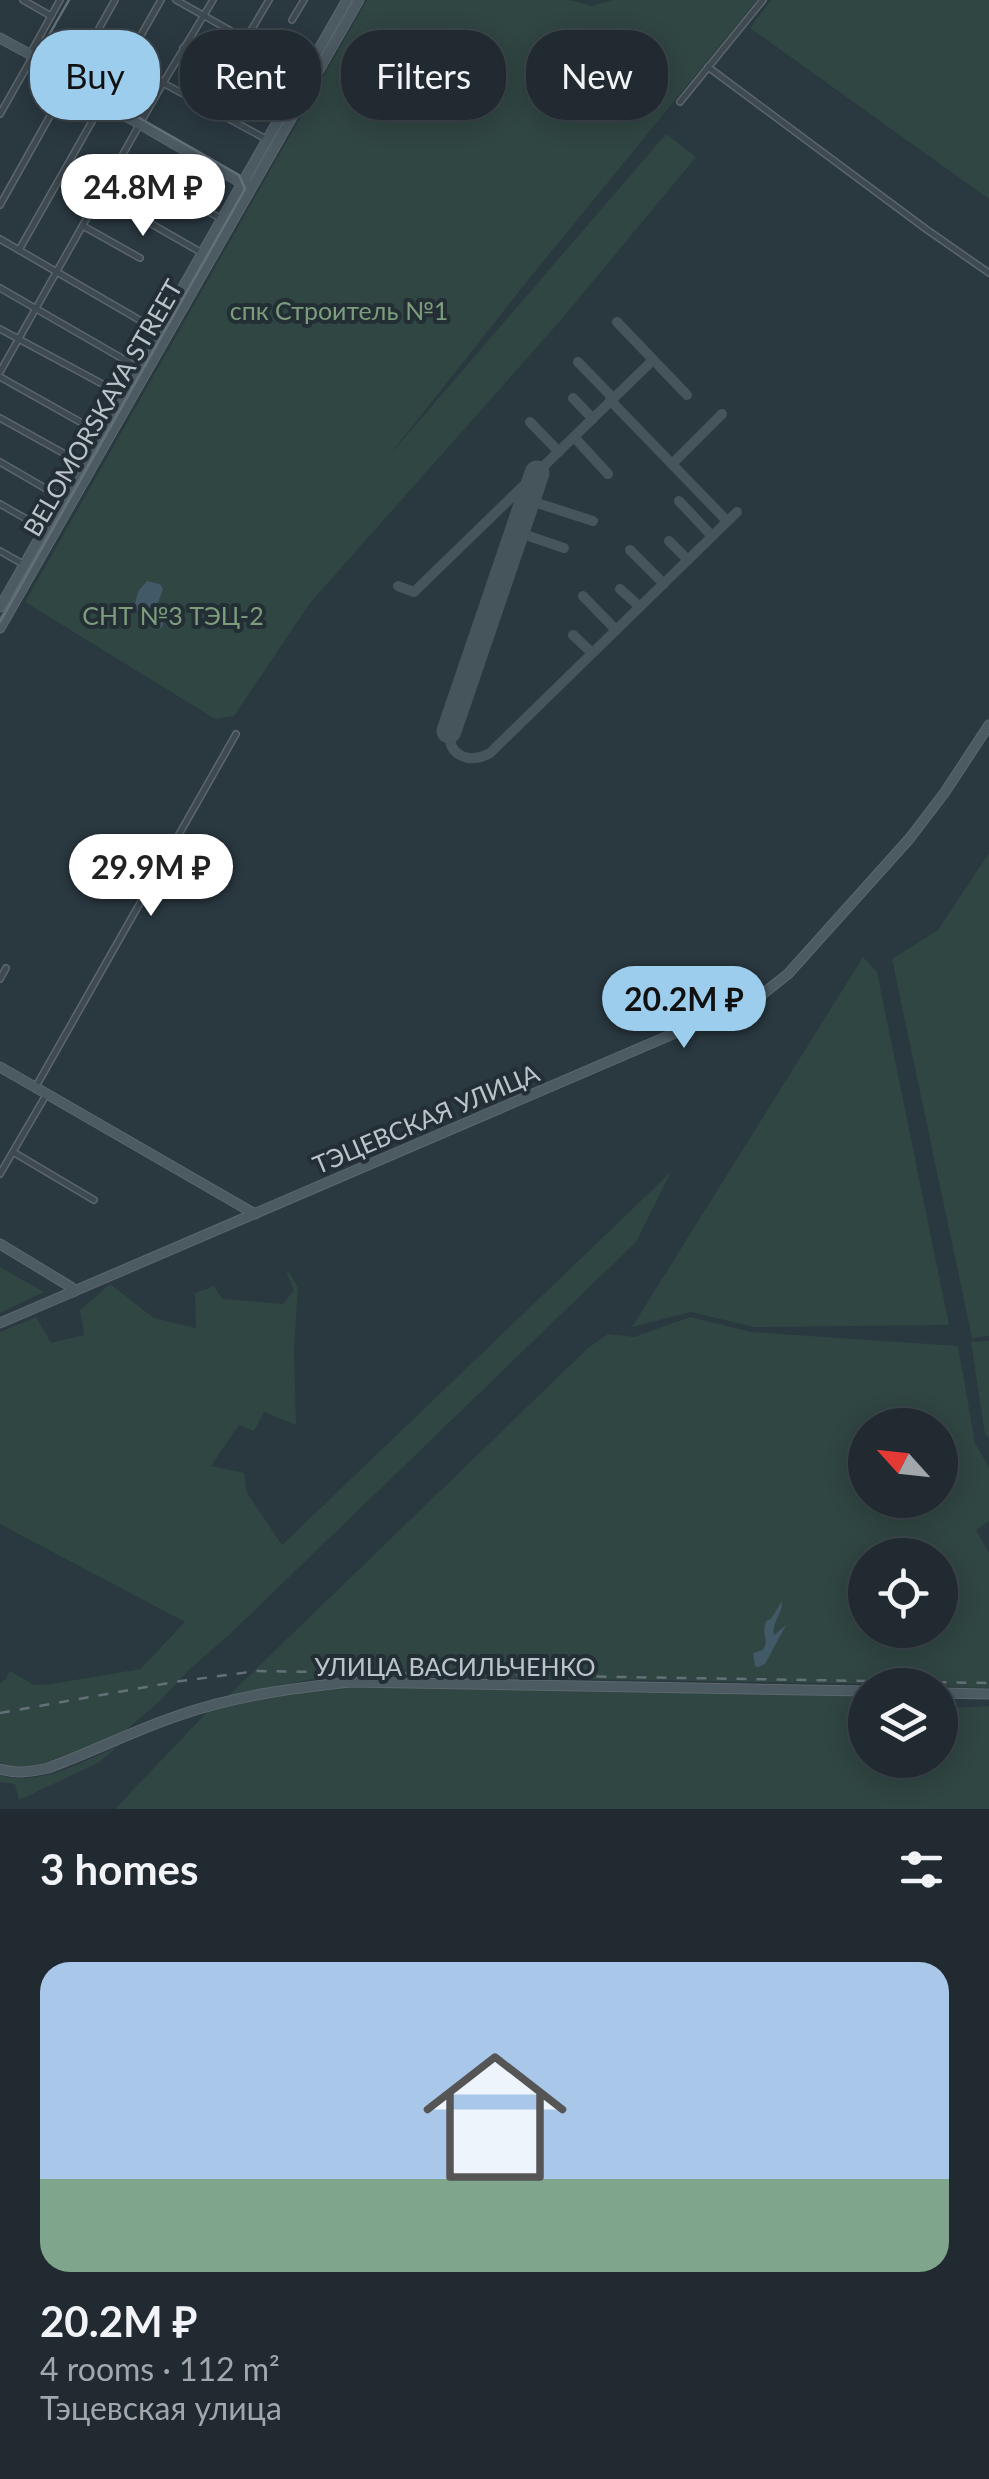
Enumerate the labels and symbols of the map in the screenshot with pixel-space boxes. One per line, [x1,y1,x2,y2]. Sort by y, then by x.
pin: 24.8M ₽ [51,154,235,239]
street label: BELOMORSKAYA STREET [16,274,188,541]
park label: спк Строитель №1 [230,295,448,325]
park label: СНТ №3 ТЭЦ-2 [82,600,264,630]
pin: 29.9M ₽ [59,834,243,919]
pin: 20.2M ₽ [592,966,776,1051]
street label: ТЭЦЕВСКАЯ УЛИЦА [308,1057,543,1179]
north arrow [848,1408,958,1518]
street label: УЛИЦА ВАСИЛЬЧЕНКО [314,1651,596,1681]

